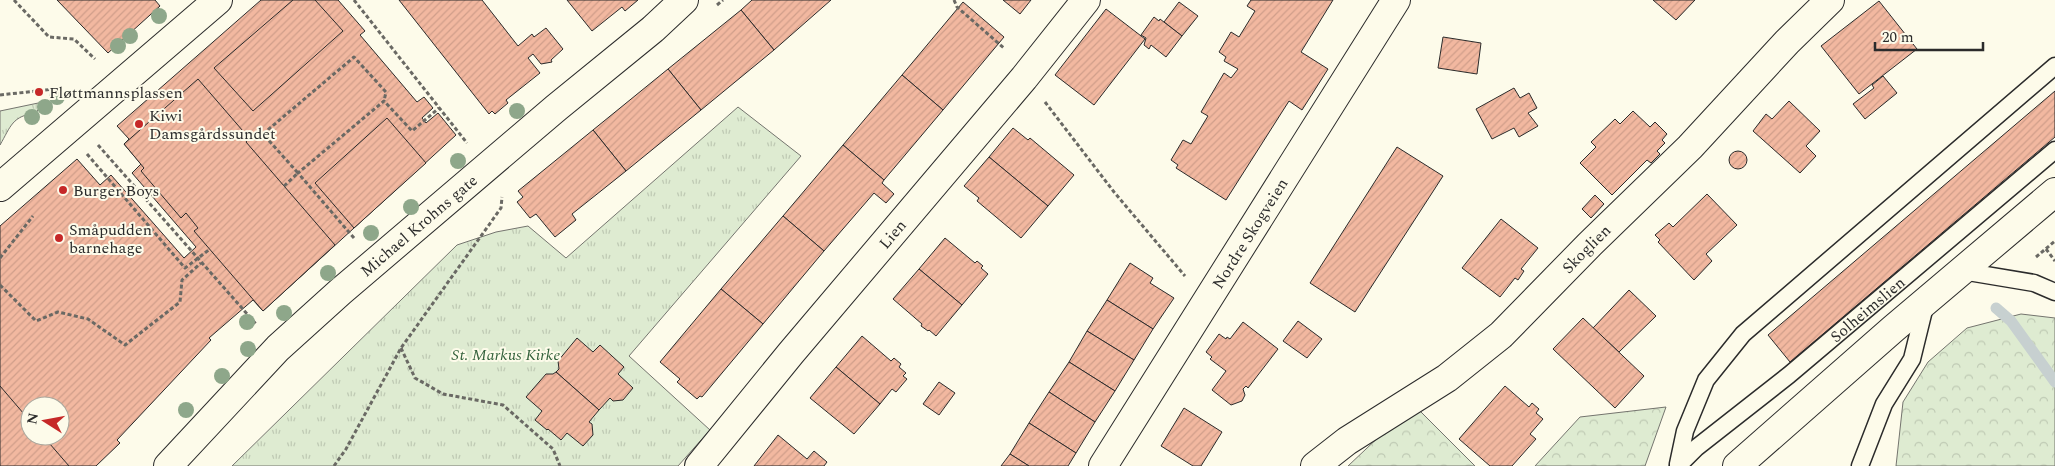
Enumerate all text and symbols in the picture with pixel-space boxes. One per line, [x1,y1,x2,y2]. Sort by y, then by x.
scale bar [1875,20,1982,52]
text: 20 m [1882,26,1914,49]
place label: Fløttmannsplassen [49,81,183,105]
marker: Fløttmannsplassen [33,86,45,98]
place label: Kiwi Damsgårdssundet [149,104,276,146]
marker: Kiwi Damsgårdssundet [133,118,145,130]
street label: Michael Krohns gate [355,169,483,283]
street label: Nordre Skogveien [1206,174,1294,294]
place label: Burger Boys [73,179,159,203]
marker: Burger Boys [57,184,69,196]
street label: Lien [873,214,912,254]
place label: Småpudden barnehage [69,218,152,260]
street label: Skoglien [1556,219,1617,279]
marker: Småpudden barnehage [53,232,65,244]
street label: Solheimslien [1825,271,1911,348]
park label: St. Markus Kirke [452,343,560,367]
north arrow [20,396,70,446]
text: N [21,411,44,426]

